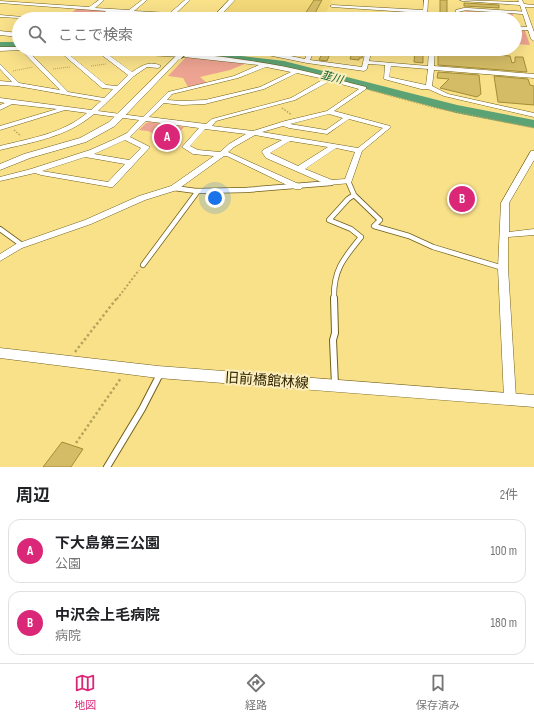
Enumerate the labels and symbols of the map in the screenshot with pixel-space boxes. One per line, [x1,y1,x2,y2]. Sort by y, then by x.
water label: 韮川 [320,68,345,87]
pin: A [154,122,180,152]
pin: B [449,184,475,214]
your location [205,188,225,208]
street label: 旧前橋館林線 [224,369,309,392]

